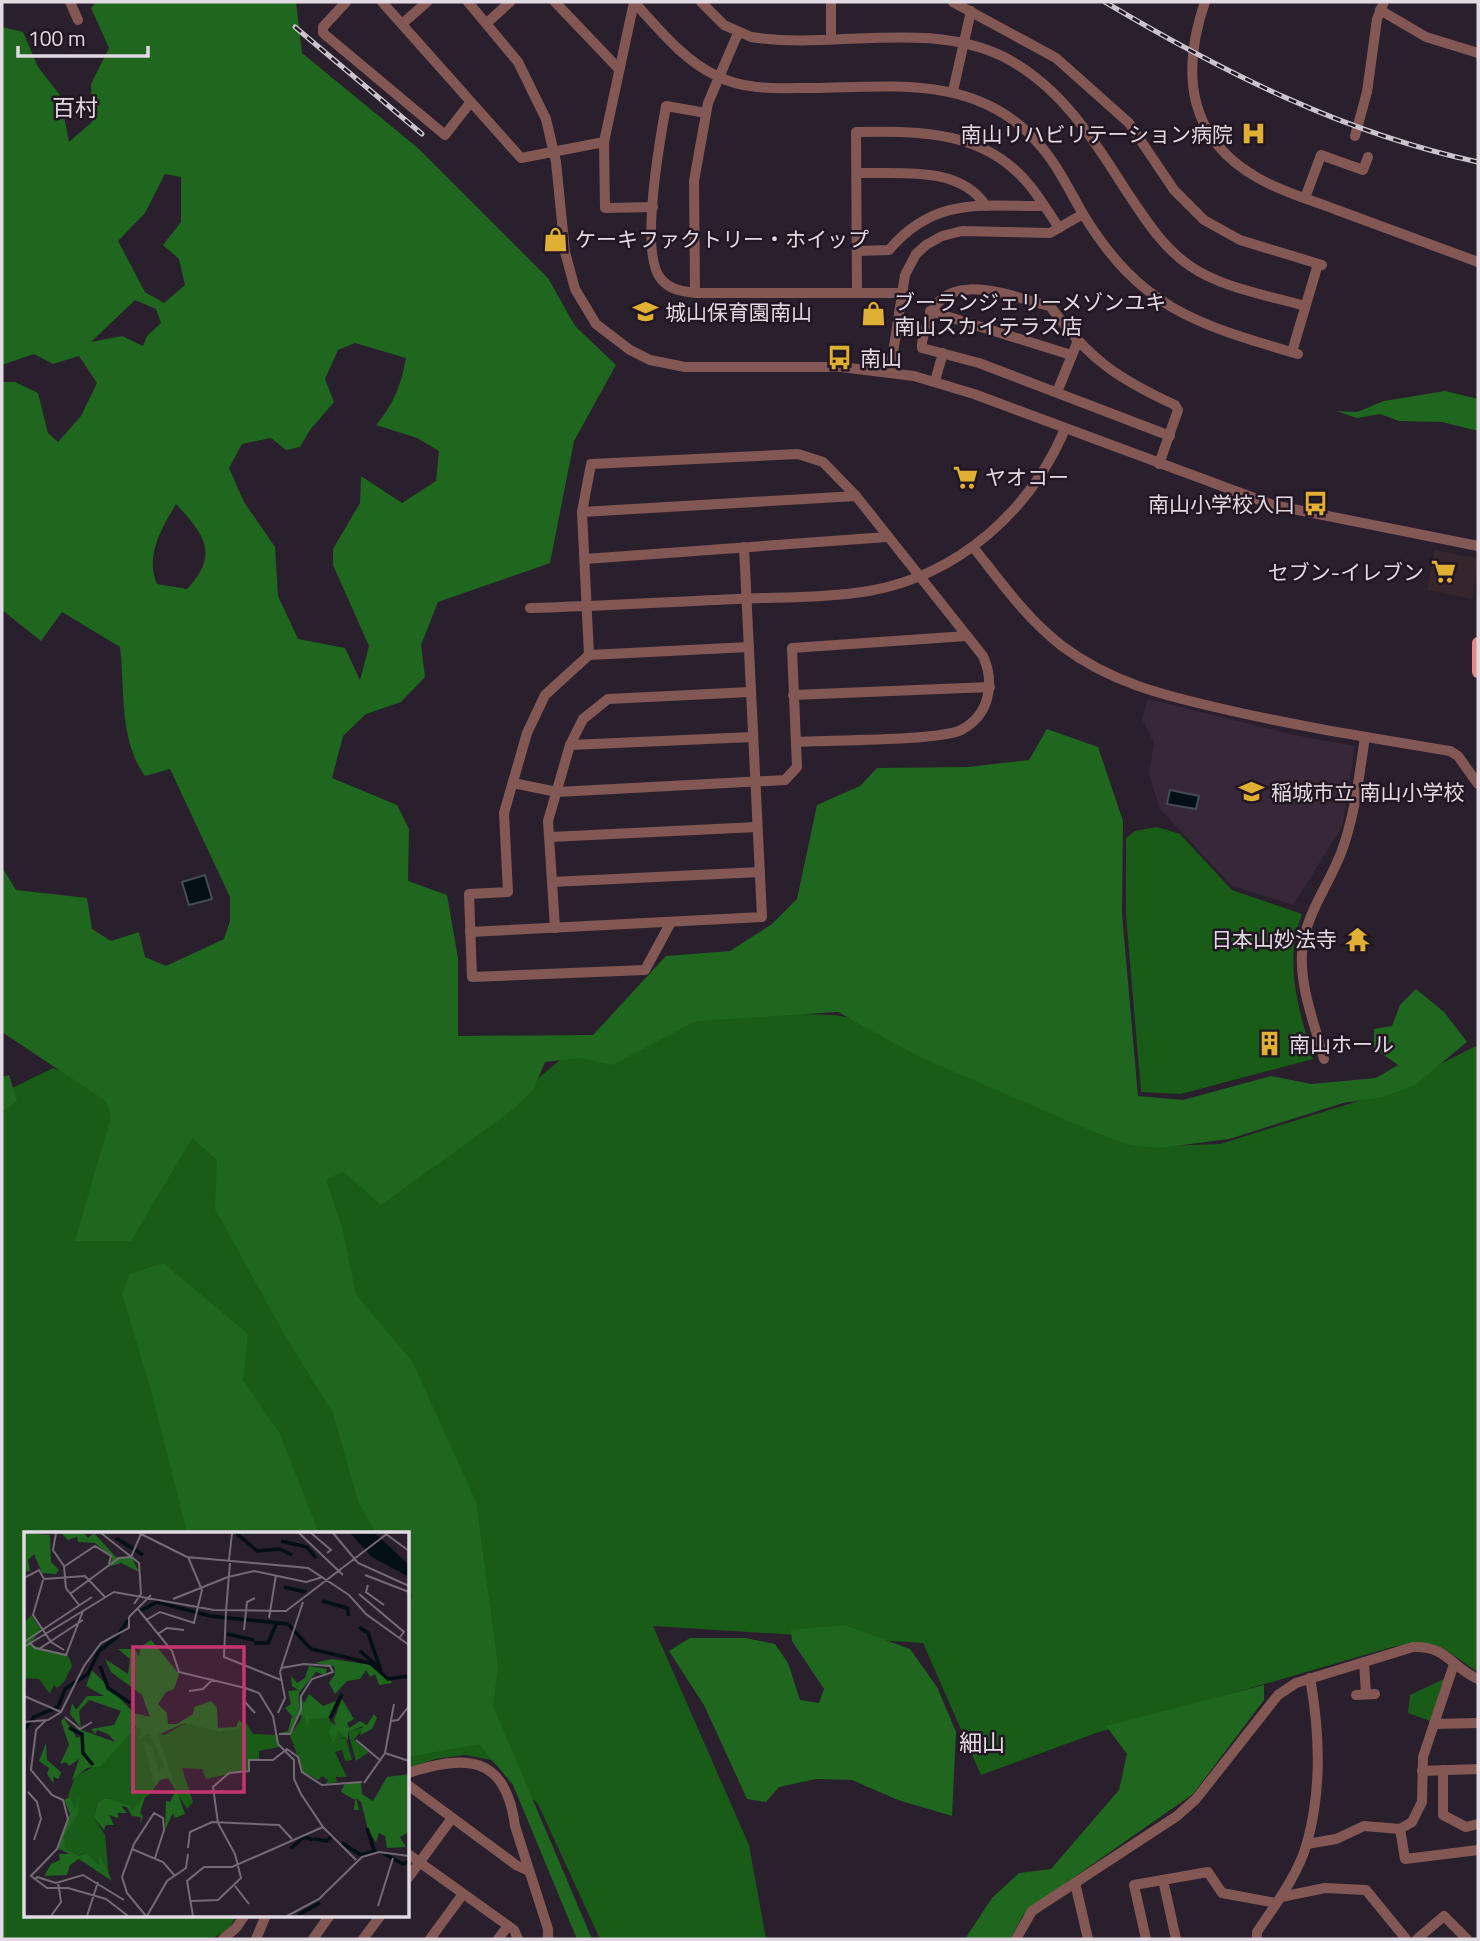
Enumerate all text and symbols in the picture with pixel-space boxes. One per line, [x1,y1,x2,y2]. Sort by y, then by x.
scale bar [18,14,147,58]
text: 100 m [28,22,85,54]
district label: 百村 [52,90,98,125]
place label: 南山リハビリテーション病院 [960,118,1233,150]
hospital icon: 南山リハビリテーション病院 [1239,120,1267,148]
place label: ケーキファクトリー・ホイップ [575,223,869,255]
shop icon: ケーキファクトリー・ホイップ [541,225,569,253]
place label: ブーランジェリーメゾンユキ 南山スカイテラス店 [894,286,1166,342]
place label: 城山保育園南山 [665,296,812,328]
school or university icon: 城山保育園南山 [631,298,659,326]
shop icon: ブーランジェリーメゾンユキ 南山スカイテラス店 [860,300,888,328]
place label: 南山 [860,342,902,374]
bus stop icon: 南山 [826,344,854,372]
place label: ヤオコー [985,461,1069,493]
supermarket icon: ヤオコー [951,463,979,491]
place label: 南山小学校入口 [1148,488,1295,520]
bus stop icon: 南山小学校入口 [1301,490,1329,518]
place label: セブン-イレブン [1268,556,1424,588]
supermarket icon: セブン-イレブン [1430,558,1458,586]
place label: 稲城市立 南山小学校 [1271,776,1465,808]
school or university icon: 稲城市立 南山小学校 [1237,778,1265,806]
place label: 日本山妙法寺 [1211,923,1337,955]
temple icon: 日本山妙法寺 [1343,925,1371,953]
place label: 南山ホール [1289,1028,1394,1060]
building icon: 南山ホール [1255,1030,1283,1058]
inset map [24,1532,410,1916]
district label: 細山 [959,1725,1005,1760]

